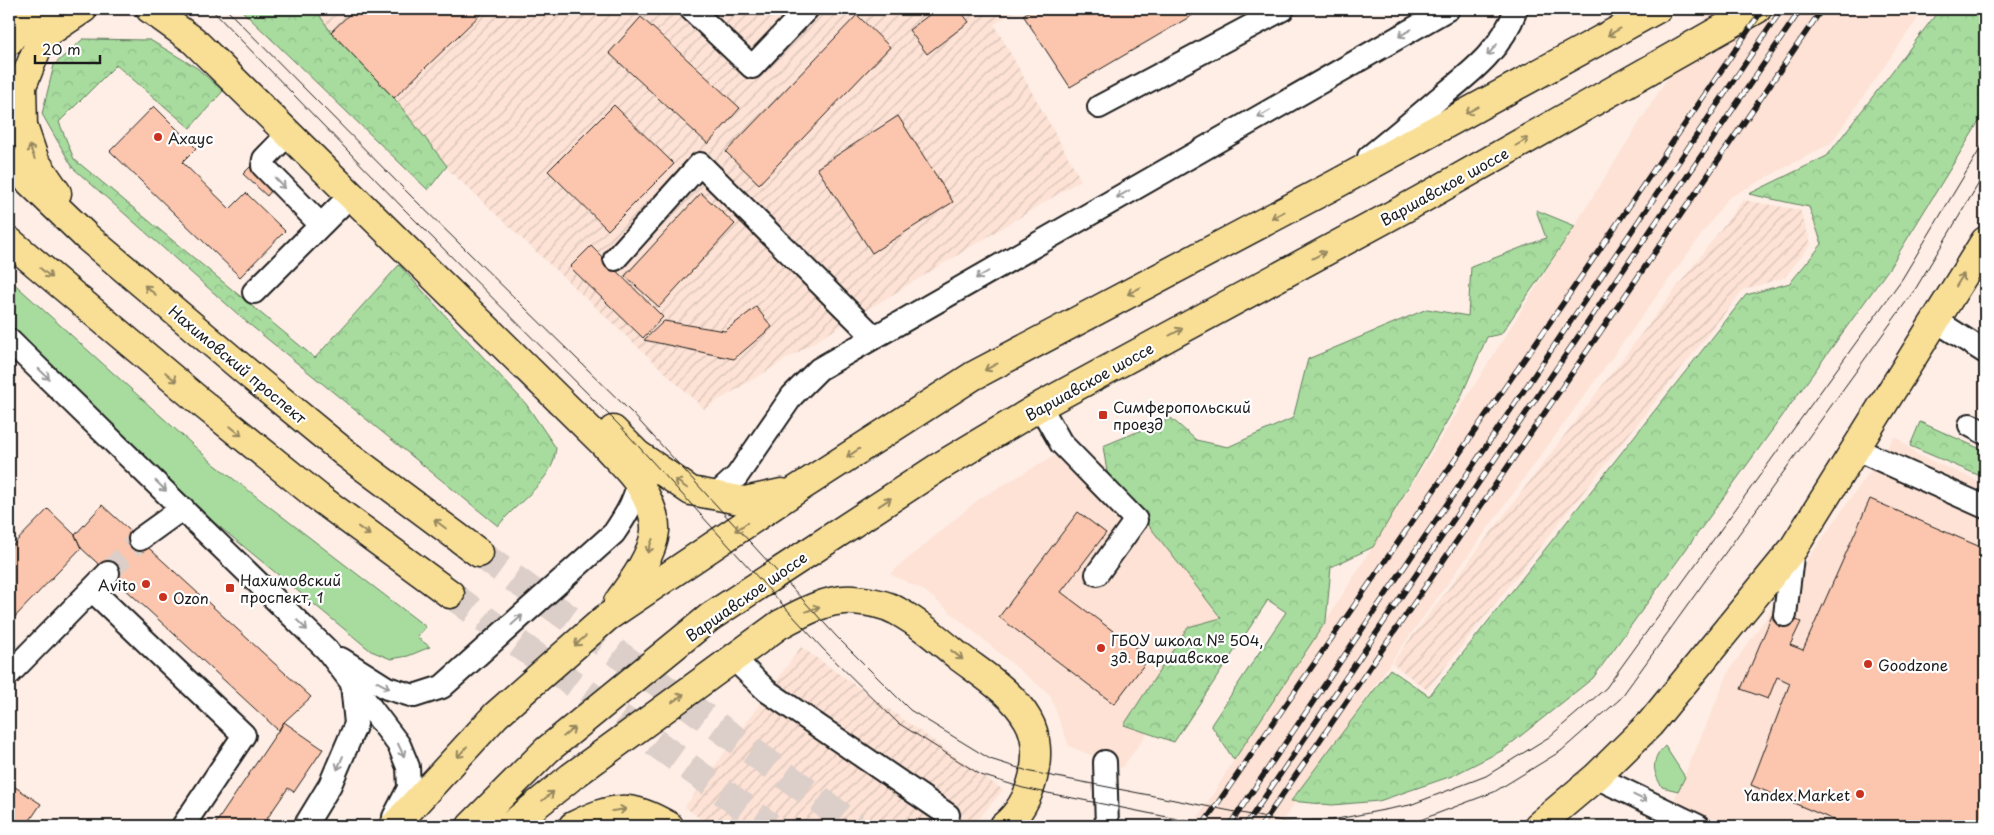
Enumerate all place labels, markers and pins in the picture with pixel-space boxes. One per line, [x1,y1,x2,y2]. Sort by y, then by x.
place label: Ахаус [168,126,213,149]
marker: Ахаус [152,131,164,143]
place label: Симферопольский проезд [1113,395,1251,435]
marker: Симферопольский проезд [1097,409,1109,421]
place label: Нахимовский проспект, 1 [240,568,341,608]
place label: Avito [98,573,136,596]
marker: Avito [140,578,152,590]
marker: Нахимовский проспект, 1 [224,582,236,594]
place label: Ozon [173,586,209,609]
marker: Ozon [157,591,169,603]
place label: ГБОУ школа № 504, зд. Варшавское [1110,628,1264,668]
marker: ГБОУ школа № 504, зд. Варшавское [1095,642,1107,654]
place label: Goodzone [1878,653,1948,676]
marker: Goodzone [1862,658,1874,670]
place label: Yandex.Market [1743,783,1850,806]
marker: Yandex.Market [1854,788,1866,800]

